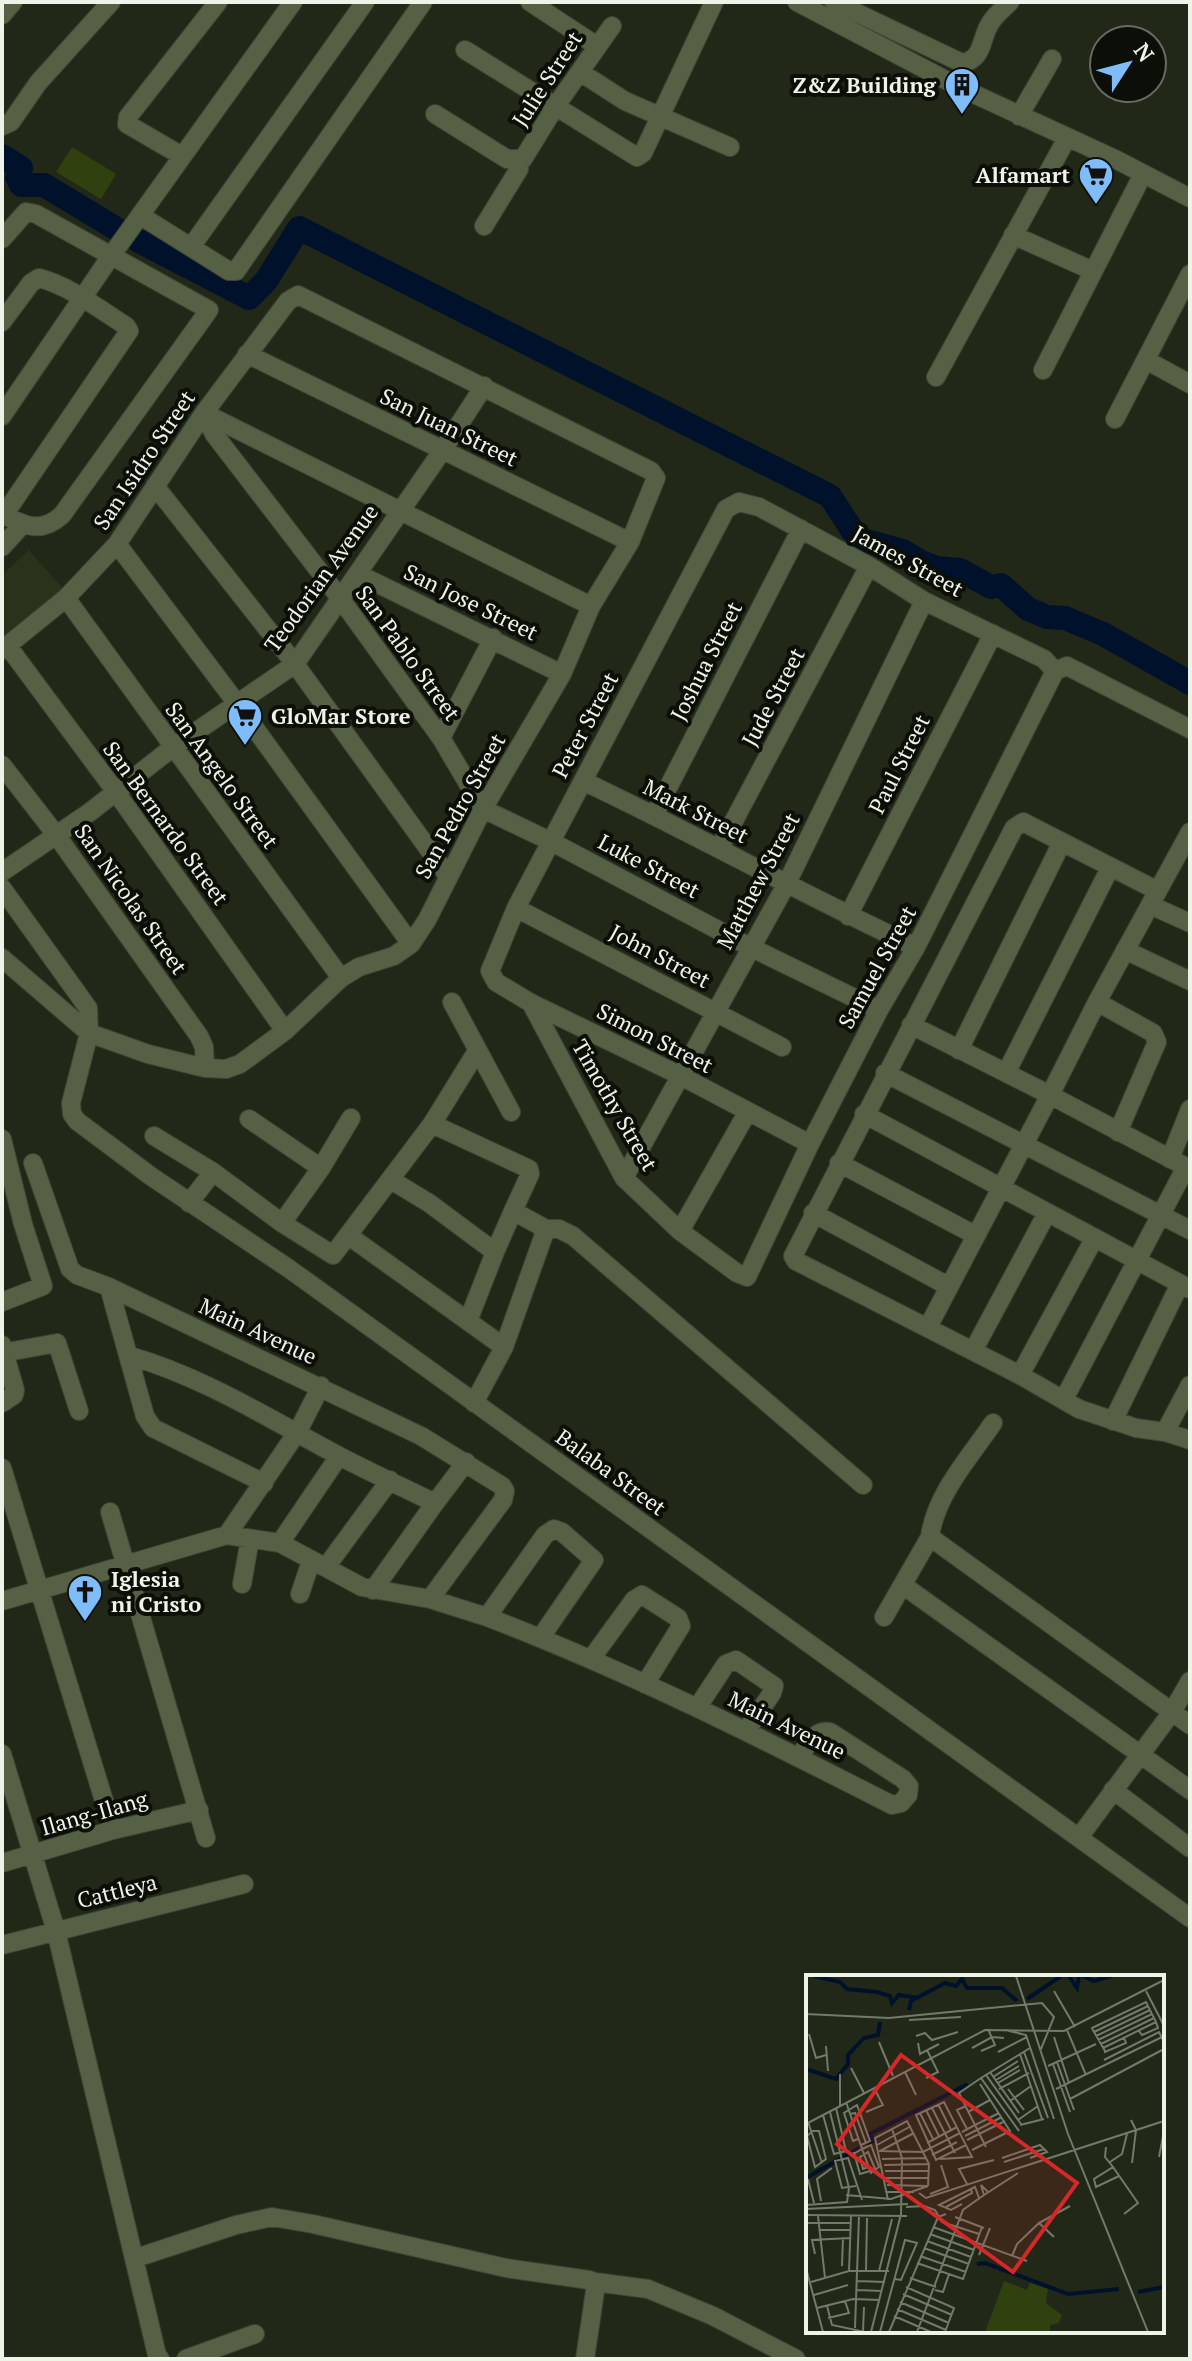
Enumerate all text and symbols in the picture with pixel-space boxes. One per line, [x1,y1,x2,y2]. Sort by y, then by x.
north arrow [1088,24,1168,104]
street label: Julie Street [505,25,588,132]
text: N [1128,37,1161,67]
building icon: Z&Z Building [943,66,981,116]
place label: Z&Z Building [793,70,937,99]
supermarket icon: Alfamart [1077,156,1115,206]
place label: Alfamart [975,160,1070,189]
street label: San Juan Street [376,381,523,472]
street label: San Isidro Street [86,384,201,535]
street label: Teodorian Avenue [257,498,384,657]
street label: James Street [848,518,969,603]
street label: San Jose Street [399,557,543,647]
street label: San Pablo Street [350,579,467,726]
street label: Joshua Street [663,596,748,725]
street label: Jude Street [735,643,811,751]
street label: Peter Street [545,667,624,782]
street label: San Angelo Street [159,696,285,854]
supermarket icon: GloMar Store [226,697,264,747]
place label: GloMar Store [271,701,411,730]
street label: Paul Street [861,709,936,818]
street label: San Pedro Street [408,728,511,884]
street label: San Bernardo Street [97,735,236,910]
street label: Mark Street [639,772,754,849]
street label: Matthew Street [709,808,806,954]
street label: San Nicolas Street [69,818,194,980]
street label: Luke Street [593,827,705,904]
street label: Samuel Street [831,900,922,1033]
street label: John Street [605,917,715,994]
street label: Simon Street [592,996,718,1079]
street label: Timothy Street [566,1034,665,1176]
street label: Main Avenue [195,1291,322,1370]
street label: Balaba Street [550,1422,672,1521]
place label: Iglesia ni Cristo [111,1564,201,1618]
church icon: Iglesia ni Cristo [66,1573,104,1623]
street label: Main Avenue [724,1684,851,1765]
street label: Ilang-Ilang [37,1783,151,1842]
street label: Cattleya [74,1867,160,1914]
inset map [806,1975,1164,2333]

